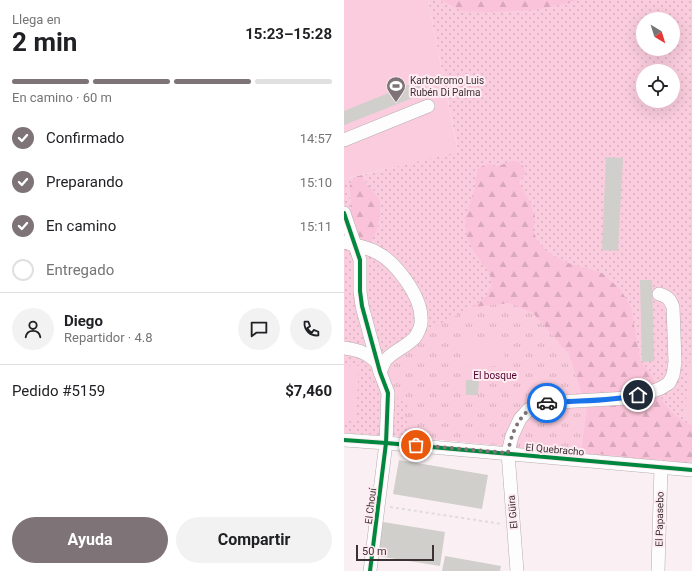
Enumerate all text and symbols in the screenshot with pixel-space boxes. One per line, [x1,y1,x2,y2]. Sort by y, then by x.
text: Llega en [12,12,61,27]
north arrow [636,12,680,56]
map controls [636,12,680,108]
text: 15:23–15:28 [245,25,332,43]
text: 2 min [12,27,77,57]
button: locate [636,64,680,108]
sports icon: Kartodromo Luis Rubén Di Palma [385,75,407,103]
place label: Kartodromo Luis Rubén Di Palma [410,75,484,98]
text: En camino · 60 m [12,90,112,105]
icon: check [12,127,34,149]
text: Confirmado [46,129,124,147]
text: 14:57 [300,131,332,146]
icon: check [12,171,34,193]
text: Preparando [46,173,123,191]
text: 15:10 [300,175,332,190]
icon: check [12,215,34,237]
text: En camino [46,217,116,235]
text: 15:11 [300,219,332,234]
text: Entregado [46,261,114,279]
button: person [12,308,54,350]
button: chat [238,308,280,350]
button: phone [290,308,332,350]
text: Diego [64,312,103,330]
text: Repartidor · 4.8 [64,330,152,345]
park label: El bosque [473,370,517,381]
pin [621,378,655,412]
text: Pedido #5159 [12,382,105,400]
text: $7,460 [285,382,332,400]
courier [527,383,567,423]
icon: home [627,384,649,406]
icon: car [536,392,558,414]
pin [399,428,433,462]
icon: bag [405,434,427,456]
street label: El Quebracho [525,441,585,458]
street label: El Chouí [363,487,378,525]
street label: El Papasebo [654,491,665,547]
street label: El Güira [506,495,519,529]
button: Ayuda [12,517,168,563]
button: Compartir [176,517,332,563]
scale bar [356,543,434,562]
text: 50 m [362,545,387,558]

